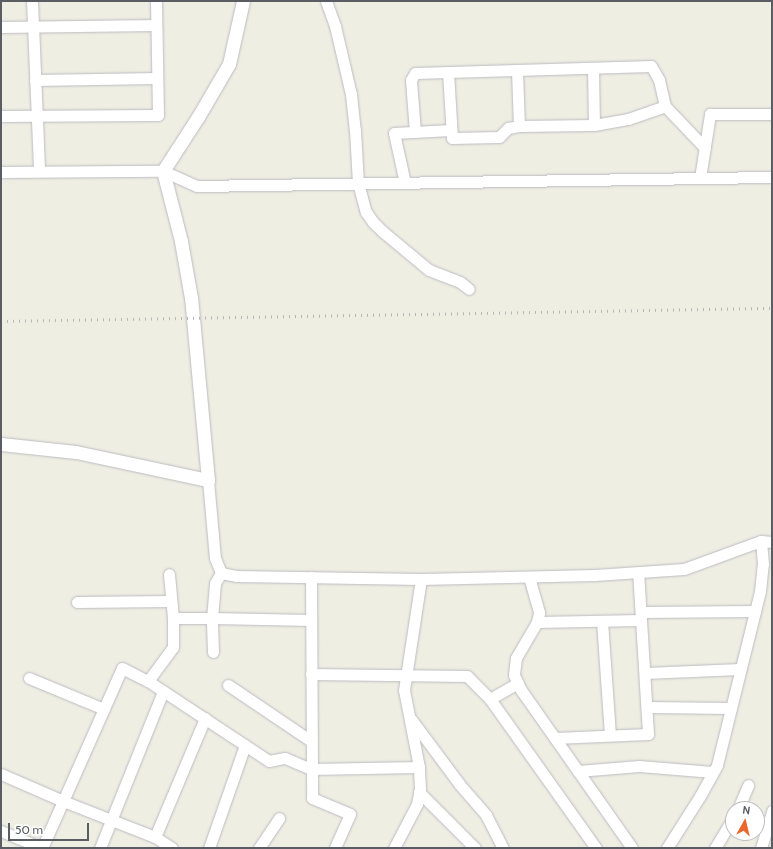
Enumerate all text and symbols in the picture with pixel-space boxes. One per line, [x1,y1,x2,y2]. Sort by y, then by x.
north arrow [725,801,765,841]
text: N [742,803,751,818]
scale bar [10,815,91,841]
text: 50 m [15,822,43,837]

